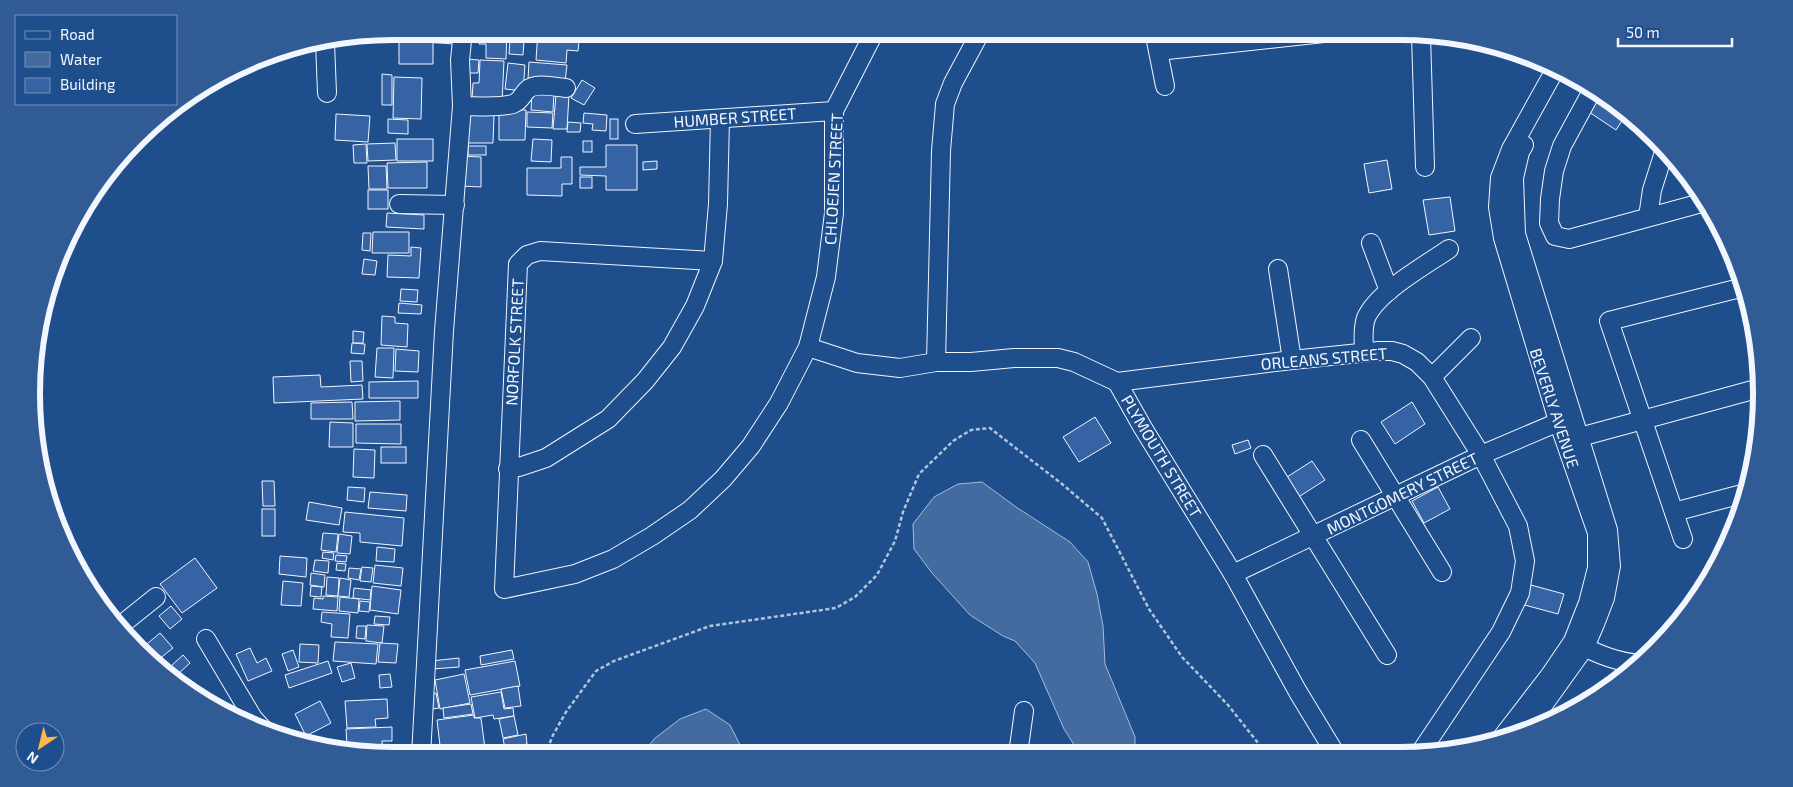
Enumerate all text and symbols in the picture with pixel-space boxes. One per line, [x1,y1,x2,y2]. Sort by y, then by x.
legend [15,15,178,105]
scale bar [1618,15,1732,47]
text: 50 m [1626,23,1660,41]
text: Road [60,25,95,43]
text: Water [60,50,102,68]
text: Building [60,75,116,93]
street label: HUMBER STREET [673,103,797,131]
street label: CHLOEJEN STREET [820,113,846,245]
street label: NORFOLK STREET [501,278,527,406]
street label: ORLEANS STREET [1260,343,1388,373]
street label: BEVERLY AVENUE [1527,346,1583,470]
street label: PLYMOUTH STREET [1118,391,1206,521]
street label: MONTGOMERY STREET [1323,448,1481,538]
north arrow [15,722,65,772]
text: N [23,748,41,768]

